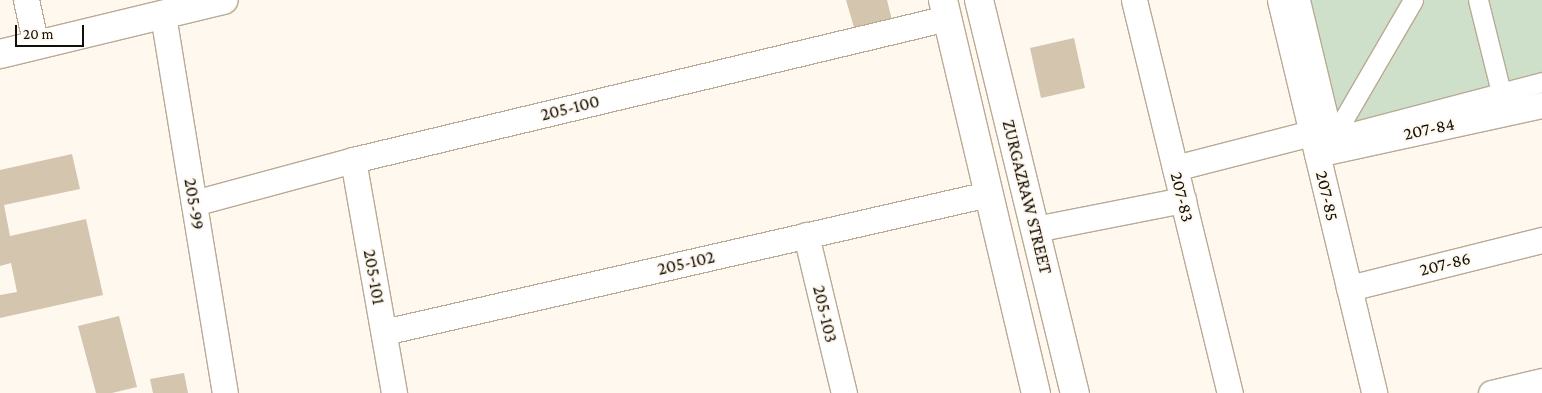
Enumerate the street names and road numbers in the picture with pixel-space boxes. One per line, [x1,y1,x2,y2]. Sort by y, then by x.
street label: 205-100 [538,90,602,126]
street label: 207-84 [1401,113,1457,145]
street label: ZURGAZRAW STREET [997,118,1057,276]
street label: 207-85 [1311,169,1343,223]
street label: 207-83 [1165,170,1199,224]
street label: 205-99 [179,177,209,231]
street label: 205-102 [655,246,717,280]
street label: 207-86 [1417,247,1473,281]
street label: 205-101 [359,248,389,306]
street label: 205-103 [808,283,842,345]

